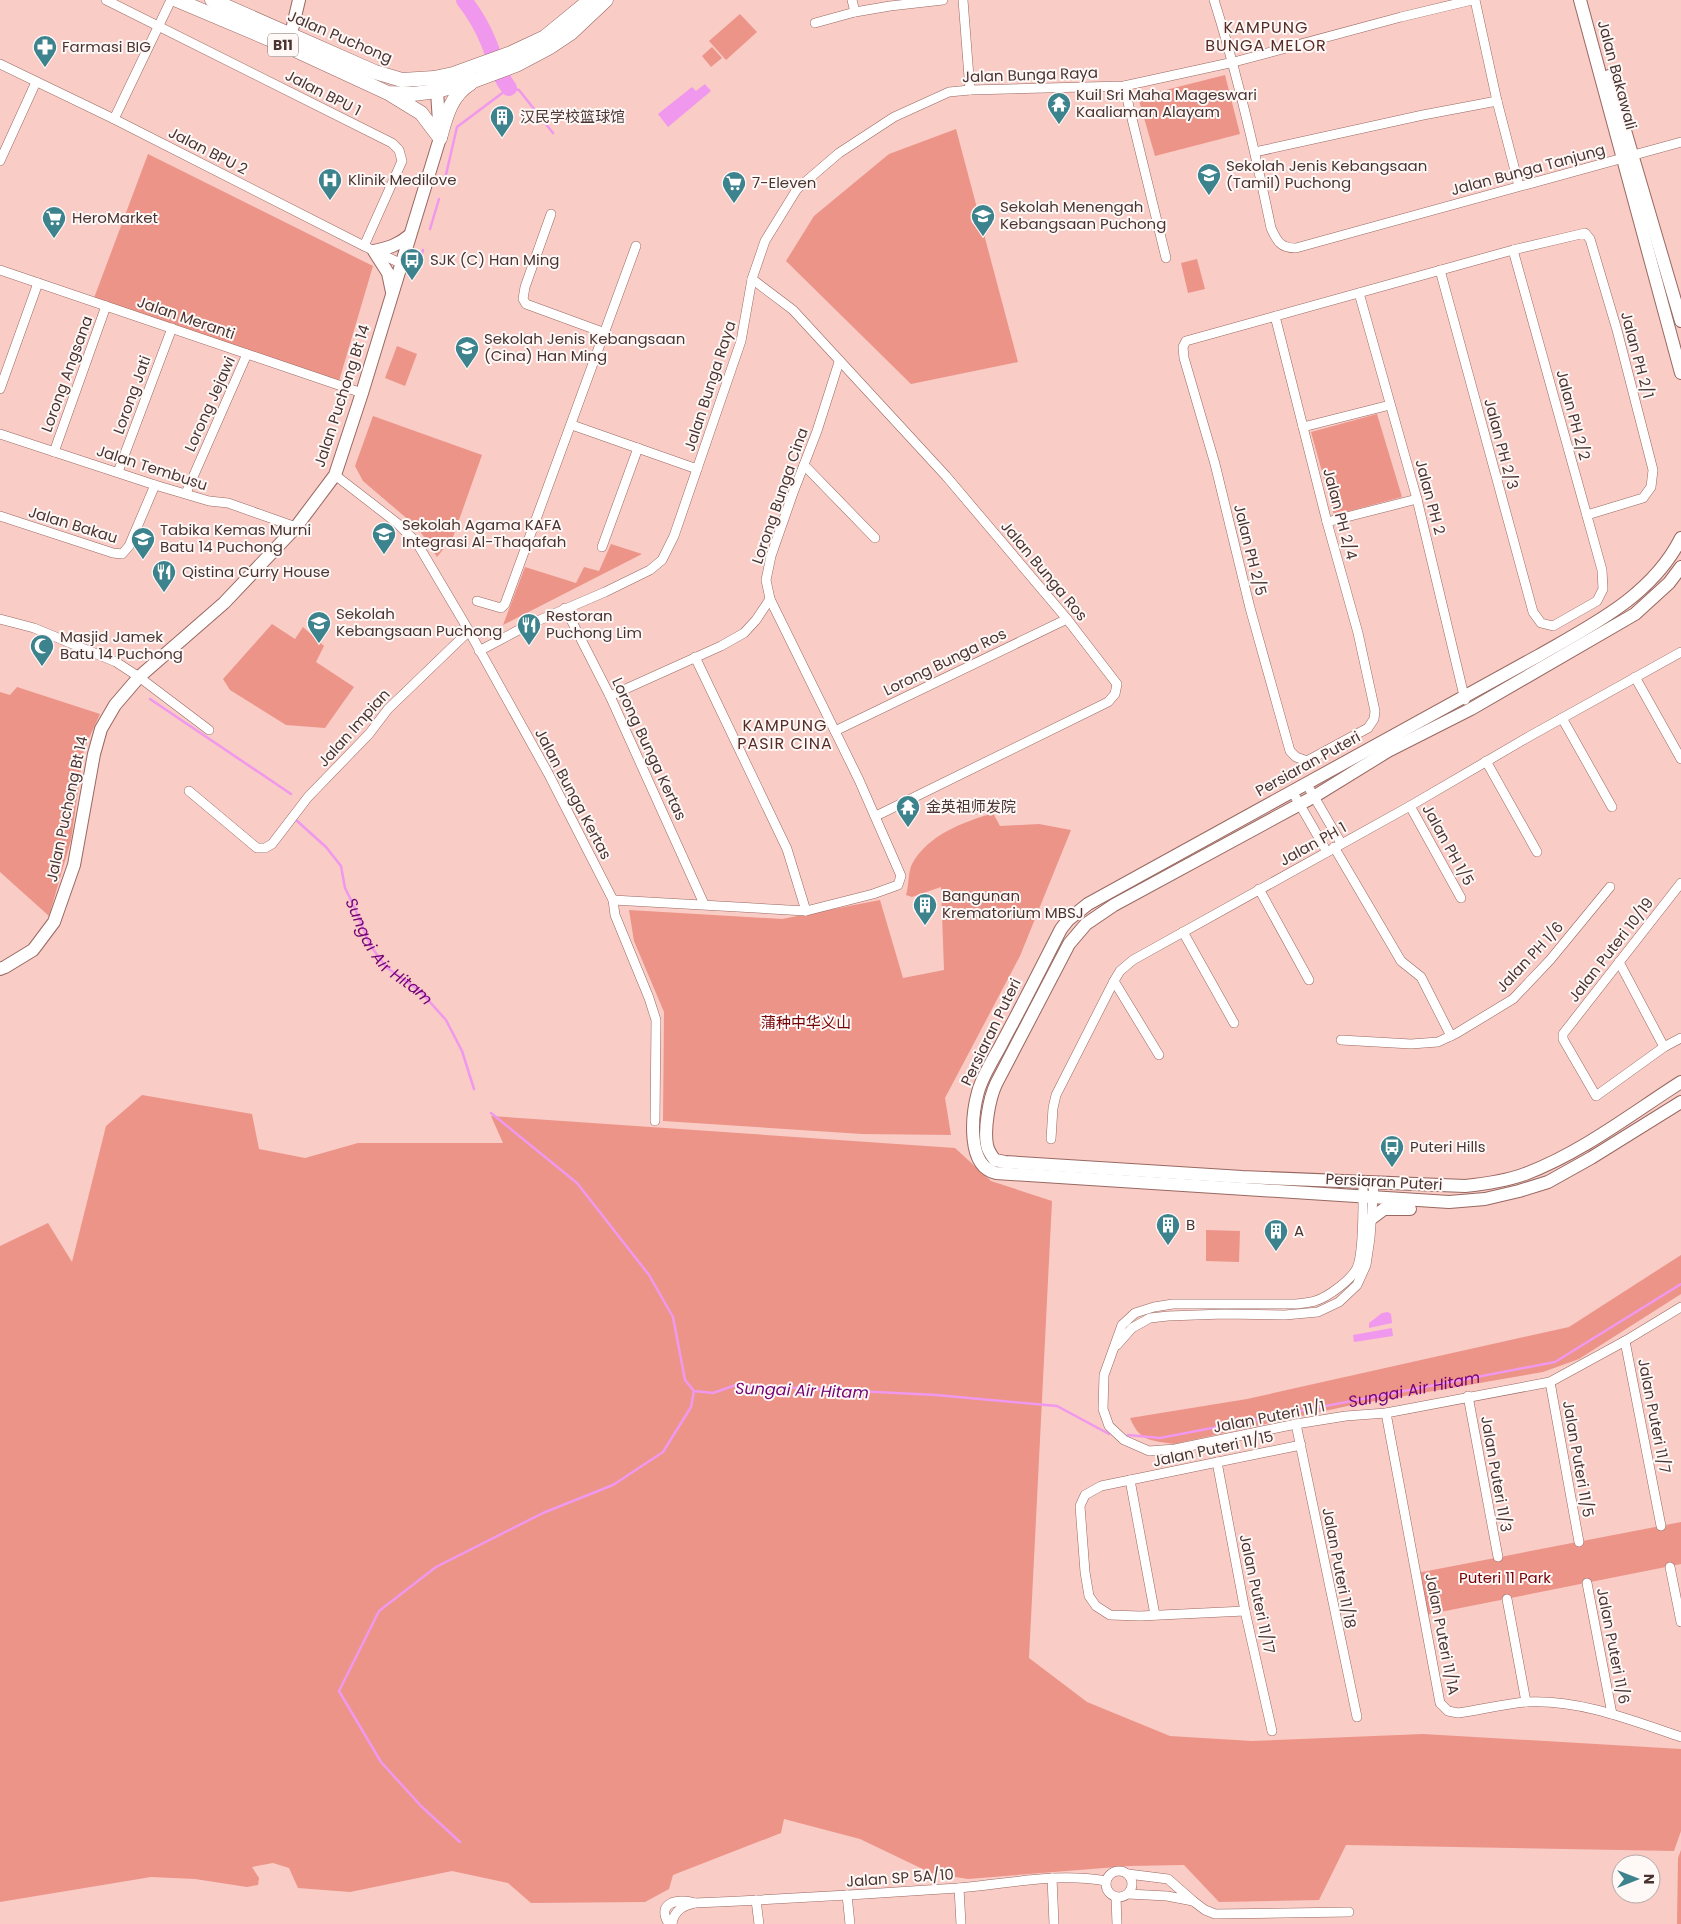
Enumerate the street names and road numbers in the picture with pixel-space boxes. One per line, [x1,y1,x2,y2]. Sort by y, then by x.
street label: Jalan Puchong [285,5,396,68]
street label: Jalan Bakawali [1593,18,1642,132]
road number: B11 [268,34,298,56]
street label: Jalan Bunga Raya [962,62,1098,87]
street label: Jalan BPU 1 [282,65,365,121]
street label: Jalan BPU 2 [165,122,251,179]
street label: Jalan Bunga Tanjung [1448,139,1607,200]
street label: Jalan Meranti [134,291,238,344]
street label: Jalan PH 2/1 [1616,309,1659,401]
street label: Lorong Angsana [36,313,97,435]
street label: Jalan Bunga Raya [679,318,741,454]
street label: Jalan Puchong Bt 14 [309,322,374,470]
street label: Lorong Jati [108,353,155,437]
street label: Lorong Jejawi [179,353,240,455]
street label: Jalan PH 2/2 [1551,367,1596,463]
street label: Jalan PH 2/3 [1479,396,1524,492]
street label: Lorong Bunga Cina [746,425,813,567]
street label: Jalan Tembusu [94,440,210,495]
street label: Jalan PH 2 [1410,457,1451,537]
street label: Jalan PH 2/4 [1318,466,1363,562]
street label: Jalan Bakau [26,501,120,548]
street label: Jalan PH 2/5 [1229,502,1272,598]
street label: Jalan Bunga Ros [996,516,1093,625]
street label: Lorong Bunga Ros [880,623,1010,700]
street label: Lorong Bunga Kertas [607,674,692,824]
street label: Jalan Impian [313,684,394,771]
street label: Jalan Bunga Kertas [530,725,617,863]
street label: Persiaran Puteri [1252,726,1364,801]
street label: Jalan Puchong Bt 14 [41,734,92,884]
street label: Jalan PH 1/5 [1417,800,1479,889]
street label: Jalan PH 1 [1276,817,1350,871]
street label: Jalan Puteri 10/19 [1563,893,1658,1006]
street label: Jalan PH 1/6 [1491,917,1568,997]
street label: Persiaran Puteri [955,975,1026,1089]
street label: Persiaran Puteri [1325,1168,1443,1195]
street label: Jalan Puteri 11/7 [1633,1357,1676,1475]
street label: Jalan Puteri 11/1 [1211,1395,1327,1438]
street label: Jalan Puteri 11/5 [1558,1399,1599,1519]
street label: Jalan Puteri 11/3 [1476,1414,1517,1534]
street label: Jalan Puteri 11/15 [1151,1425,1275,1472]
street label: Jalan Puteri 11/18 [1317,1506,1362,1630]
street label: Jalan Puteri 11/17 [1235,1532,1280,1656]
street label: Jalan Puteri 11/1A [1420,1571,1465,1697]
street label: Jalan Puteri 11/6 [1592,1586,1635,1706]
street label: Jalan SP 5A/10 [845,1863,955,1892]

